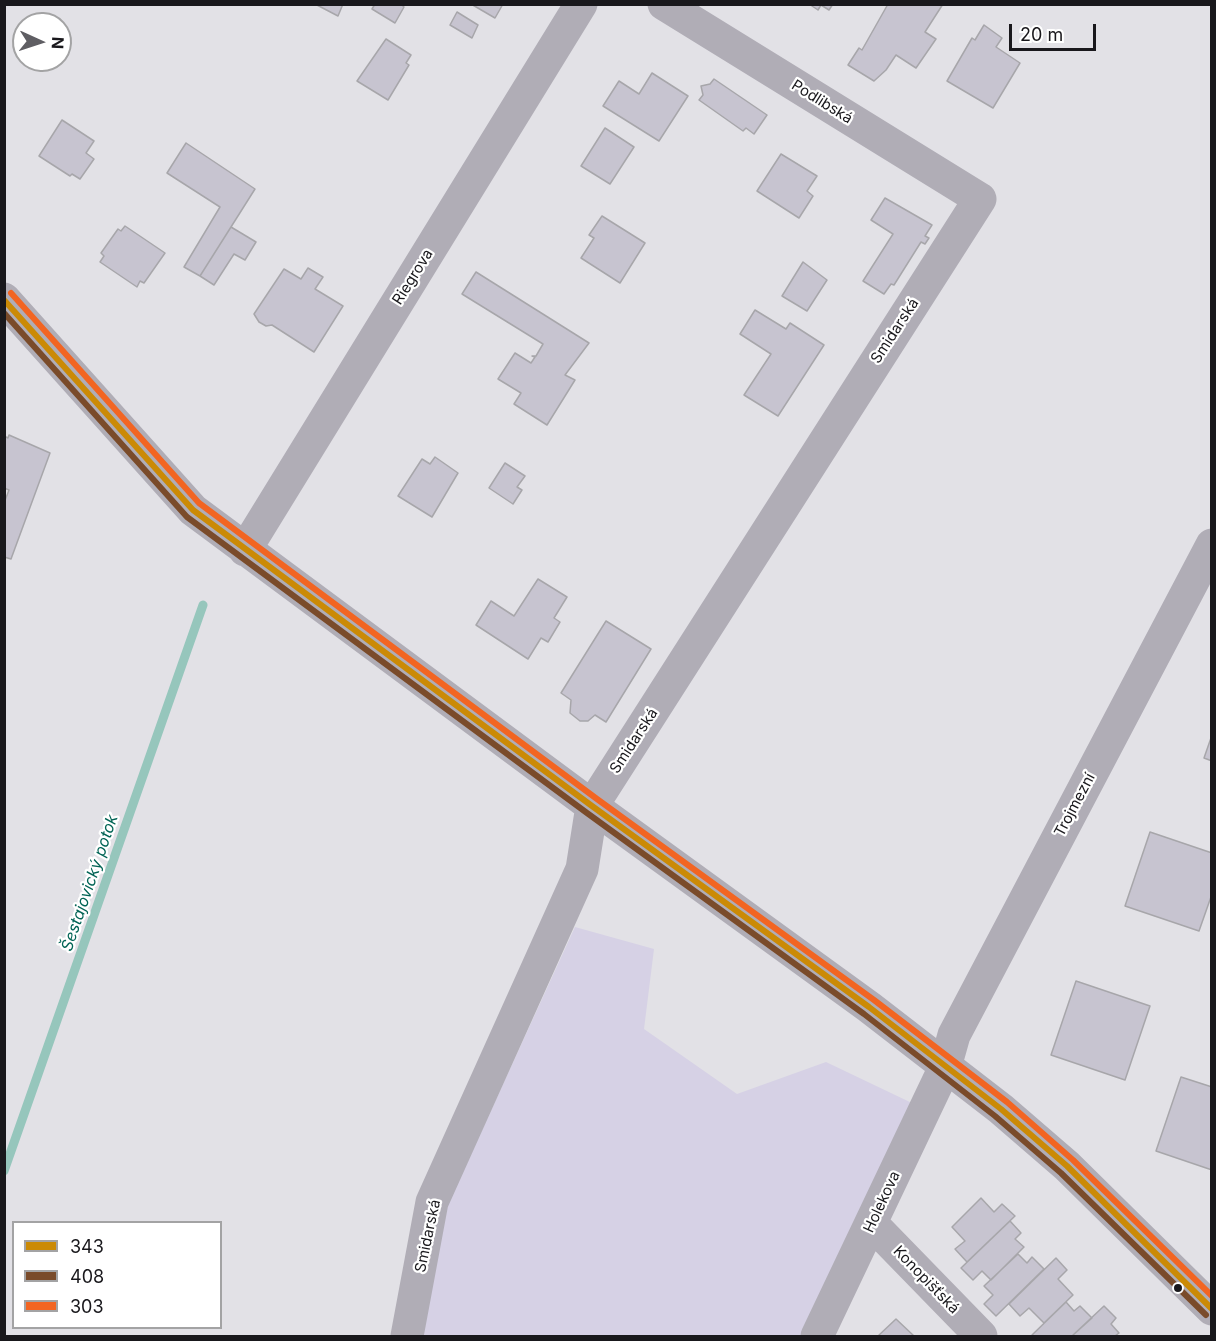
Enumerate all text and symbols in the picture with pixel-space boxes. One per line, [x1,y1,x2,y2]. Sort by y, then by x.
north arrow [12,12,72,72]
scale bar [1012,12,1099,50]
text: 20 m [1020,24,1063,45]
text: N [48,36,68,49]
street label: Podlibská [788,76,856,128]
street label: Riegrova [389,246,437,308]
street label: Smidarská [867,295,923,367]
street label: Smidarská [606,705,662,777]
street label: Trojmezní [1051,770,1099,840]
water label: Šestajovický potok [58,812,122,954]
street label: Holekova [860,1168,904,1236]
street label: Smidarská [411,1198,445,1274]
legend [12,1221,222,1329]
text: 343 [70,1236,104,1257]
street label: Konopišťská [889,1242,963,1318]
text: 408 [70,1266,104,1287]
unlabelled marker [1172,1282,1184,1294]
text: 303 [70,1296,104,1317]

